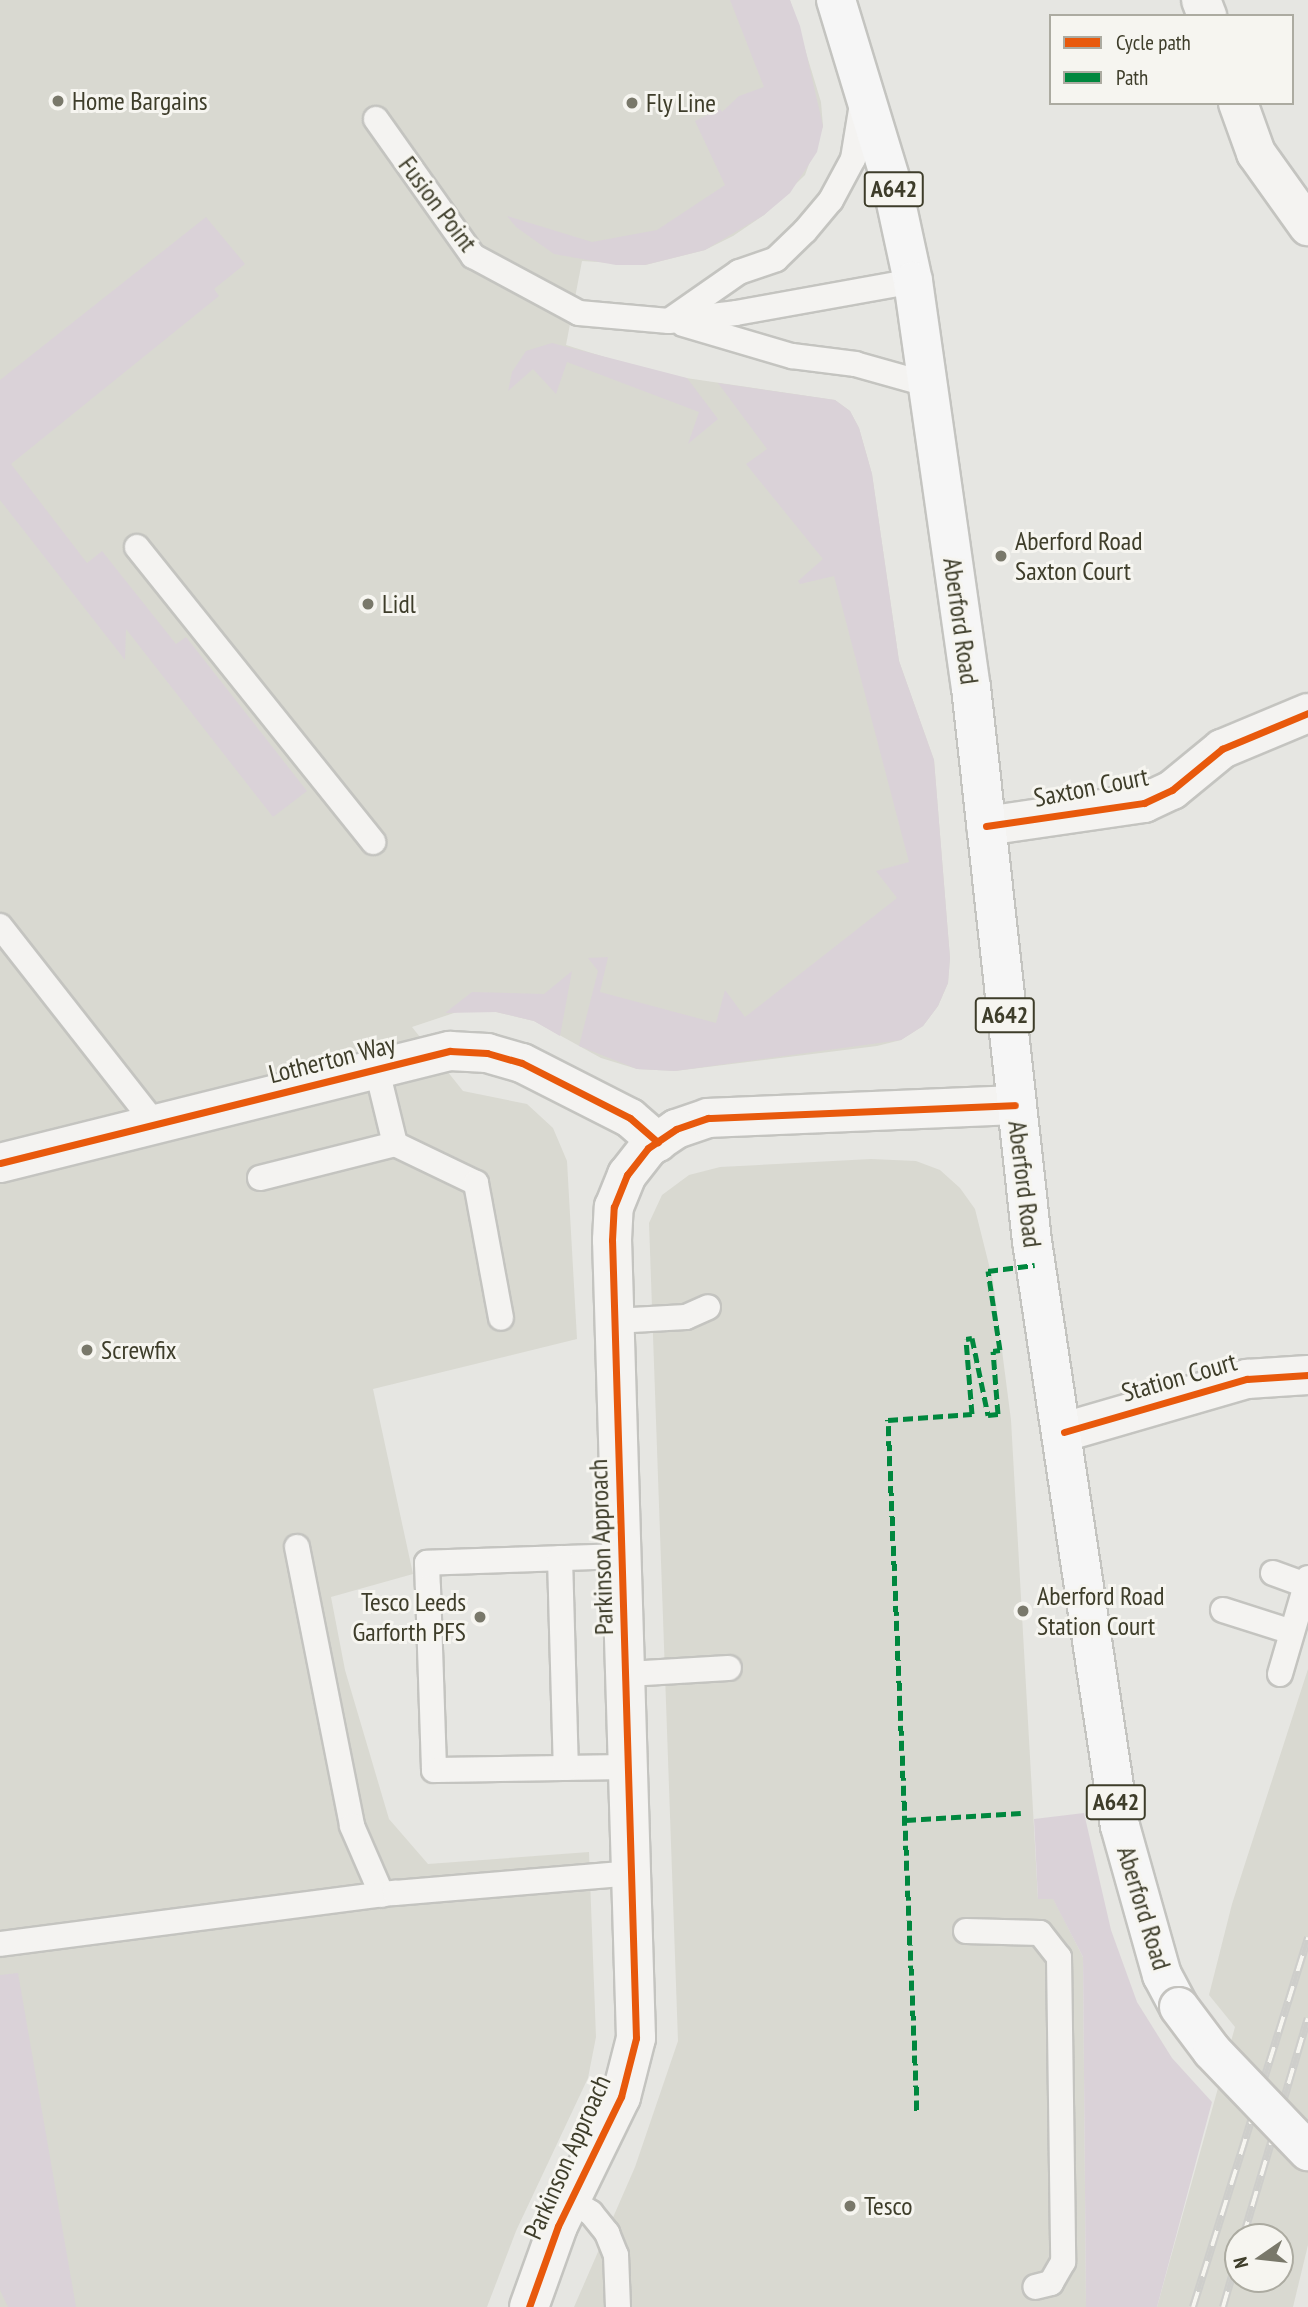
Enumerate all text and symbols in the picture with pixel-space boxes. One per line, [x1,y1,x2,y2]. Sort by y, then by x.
legend [1049,14,1294,105]
text: Cycle path [1116,29,1191,56]
text: Path [1116,64,1148,91]
place label: Home Bargains [72,85,208,117]
place label: Fly Line [646,87,717,119]
marker: Home Bargains [50,93,66,109]
marker: Fly Line [624,95,640,111]
street label: Fusion Point [392,150,484,258]
road number: A642 [862,168,926,210]
place label: Aberford Road Saxton Court [1015,525,1142,586]
marker: Aberford Road Saxton Court [993,548,1009,564]
street label: Aberford Road [937,556,985,686]
place label: Lidl [382,588,416,620]
marker: Lidl [360,596,376,612]
street label: Saxton Court [1031,761,1151,813]
road number: A642 [974,995,1036,1036]
street label: Lotherton Way [265,1028,399,1090]
street label: Aberford Road [1002,1119,1048,1249]
place label: Screwfix [101,1334,176,1366]
marker: Screwfix [79,1342,95,1358]
street label: Station Court [1118,1346,1240,1408]
street label: Parkinson Approach [582,1458,620,1636]
place label: Aberford Road Station Court [1037,1580,1164,1642]
place label: Tesco Leeds Garforth PFS [353,1586,466,1648]
marker: Aberford Road Station Court [1015,1603,1031,1619]
marker: Tesco Leeds Garforth PFS [472,1609,488,1625]
road number: A642 [1084,1782,1148,1823]
street label: Aberford Road [1110,1843,1178,1973]
street label: Parkinson Approach [517,2070,617,2244]
place label: Tesco [864,2190,913,2222]
marker: Tesco [842,2198,858,2214]
north arrow [1224,2223,1294,2293]
text: N [1228,2255,1253,2270]

